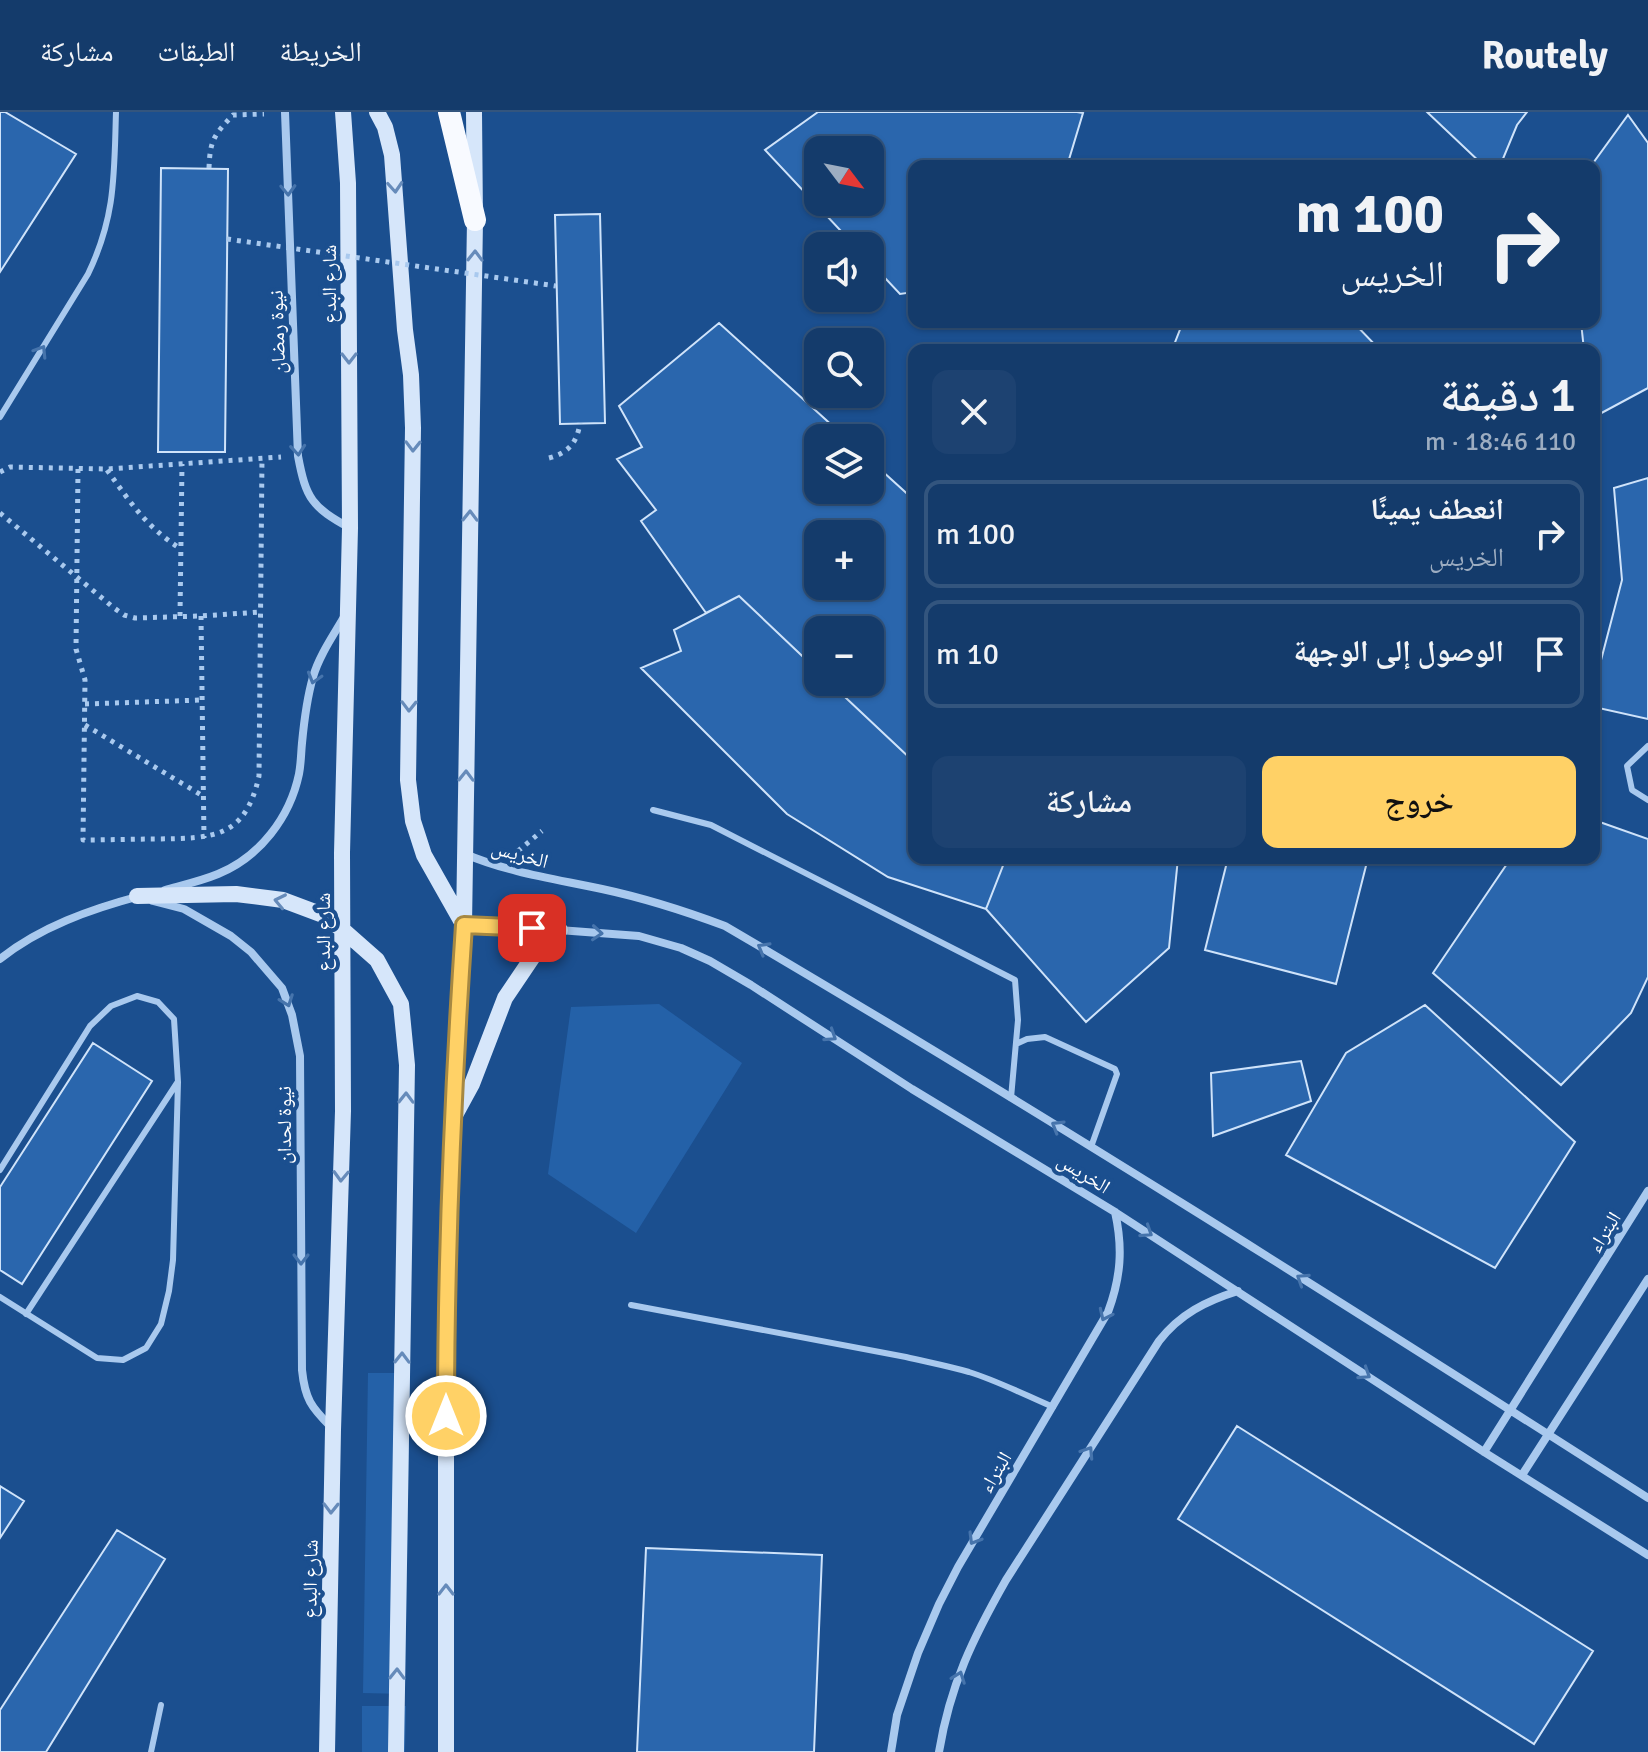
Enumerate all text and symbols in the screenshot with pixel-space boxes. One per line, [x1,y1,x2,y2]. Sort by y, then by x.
text: Routely [1481,32,1608,79]
text: مشاركة [40,35,114,69]
text: الطبقات [158,35,235,69]
text: الخريطة [279,35,362,69]
north arrow [804,136,884,216]
map controls [804,136,884,696]
text: 100 m [1296,179,1444,248]
one-way arrow [386,181,403,194]
one-way arrow [280,184,297,197]
icon: right [1472,192,1576,296]
button: sound [804,232,884,312]
street label: شارع البدع [317,245,342,323]
one-way arrow [466,249,483,262]
text: الخريس [1340,252,1444,297]
street label: نيوة رمضان [264,290,291,374]
button: search [804,328,884,408]
one-way arrow [31,345,46,360]
one-way arrow [340,352,358,365]
text: 1 دقيقة [1440,366,1576,425]
button: close [932,370,1016,454]
button: layers [804,424,884,504]
text: 110 m · 18:46 [1425,426,1576,458]
one-way arrow [404,440,421,453]
one-way arrow [289,444,306,457]
text: انعطف يمينًا [1370,491,1504,528]
one-way arrow [461,509,479,522]
icon: right [1528,512,1572,556]
text: 100 m [936,516,1015,553]
button: + [804,520,884,600]
text: الخريس [1429,542,1504,574]
button: − [804,616,884,696]
icon: arrive [1528,632,1572,676]
text: الوصول إلى الوجهة [1294,633,1504,670]
text: 10 m [936,636,999,673]
one-way arrow [307,670,323,684]
one-way arrow [400,700,418,713]
button: مشاركة [932,756,1246,848]
button: خروج [1262,756,1576,848]
one-way arrow [457,769,475,782]
street label: الخريس [489,835,551,874]
one-way arrow [274,893,288,910]
street label: شارع البدع [311,893,336,971]
pin [498,894,566,962]
icon: arrive [510,906,554,950]
one-way arrow [591,924,604,941]
one-way arrow [757,942,772,958]
one-way arrow [278,993,294,1007]
one-way arrow [822,1027,837,1042]
street label: نيوة لحدان [272,1086,297,1164]
one-way arrow [397,1091,415,1104]
one-way arrow [1051,1121,1066,1136]
street label: الخريس [1053,1148,1115,1199]
one-way arrow [332,1170,349,1183]
street label: البتراء [1582,1207,1627,1257]
one-way arrow [1138,1223,1153,1238]
one-way arrow [292,1253,310,1266]
one-way arrow [1296,1273,1310,1288]
one-way arrow [1099,1306,1115,1321]
one-way arrow [393,1351,411,1364]
one-way arrow [1356,1365,1371,1380]
position arrow [404,1374,488,1458]
one-way arrow [1079,1446,1094,1461]
street label: البتراء [973,1447,1017,1497]
one-way arrow [323,1502,340,1515]
one-way arrow [968,1530,984,1545]
street label: شارع البدع [297,1539,324,1619]
one-way arrow [437,1583,455,1596]
one-way arrow [388,1667,406,1680]
one-way arrow [949,1670,965,1684]

